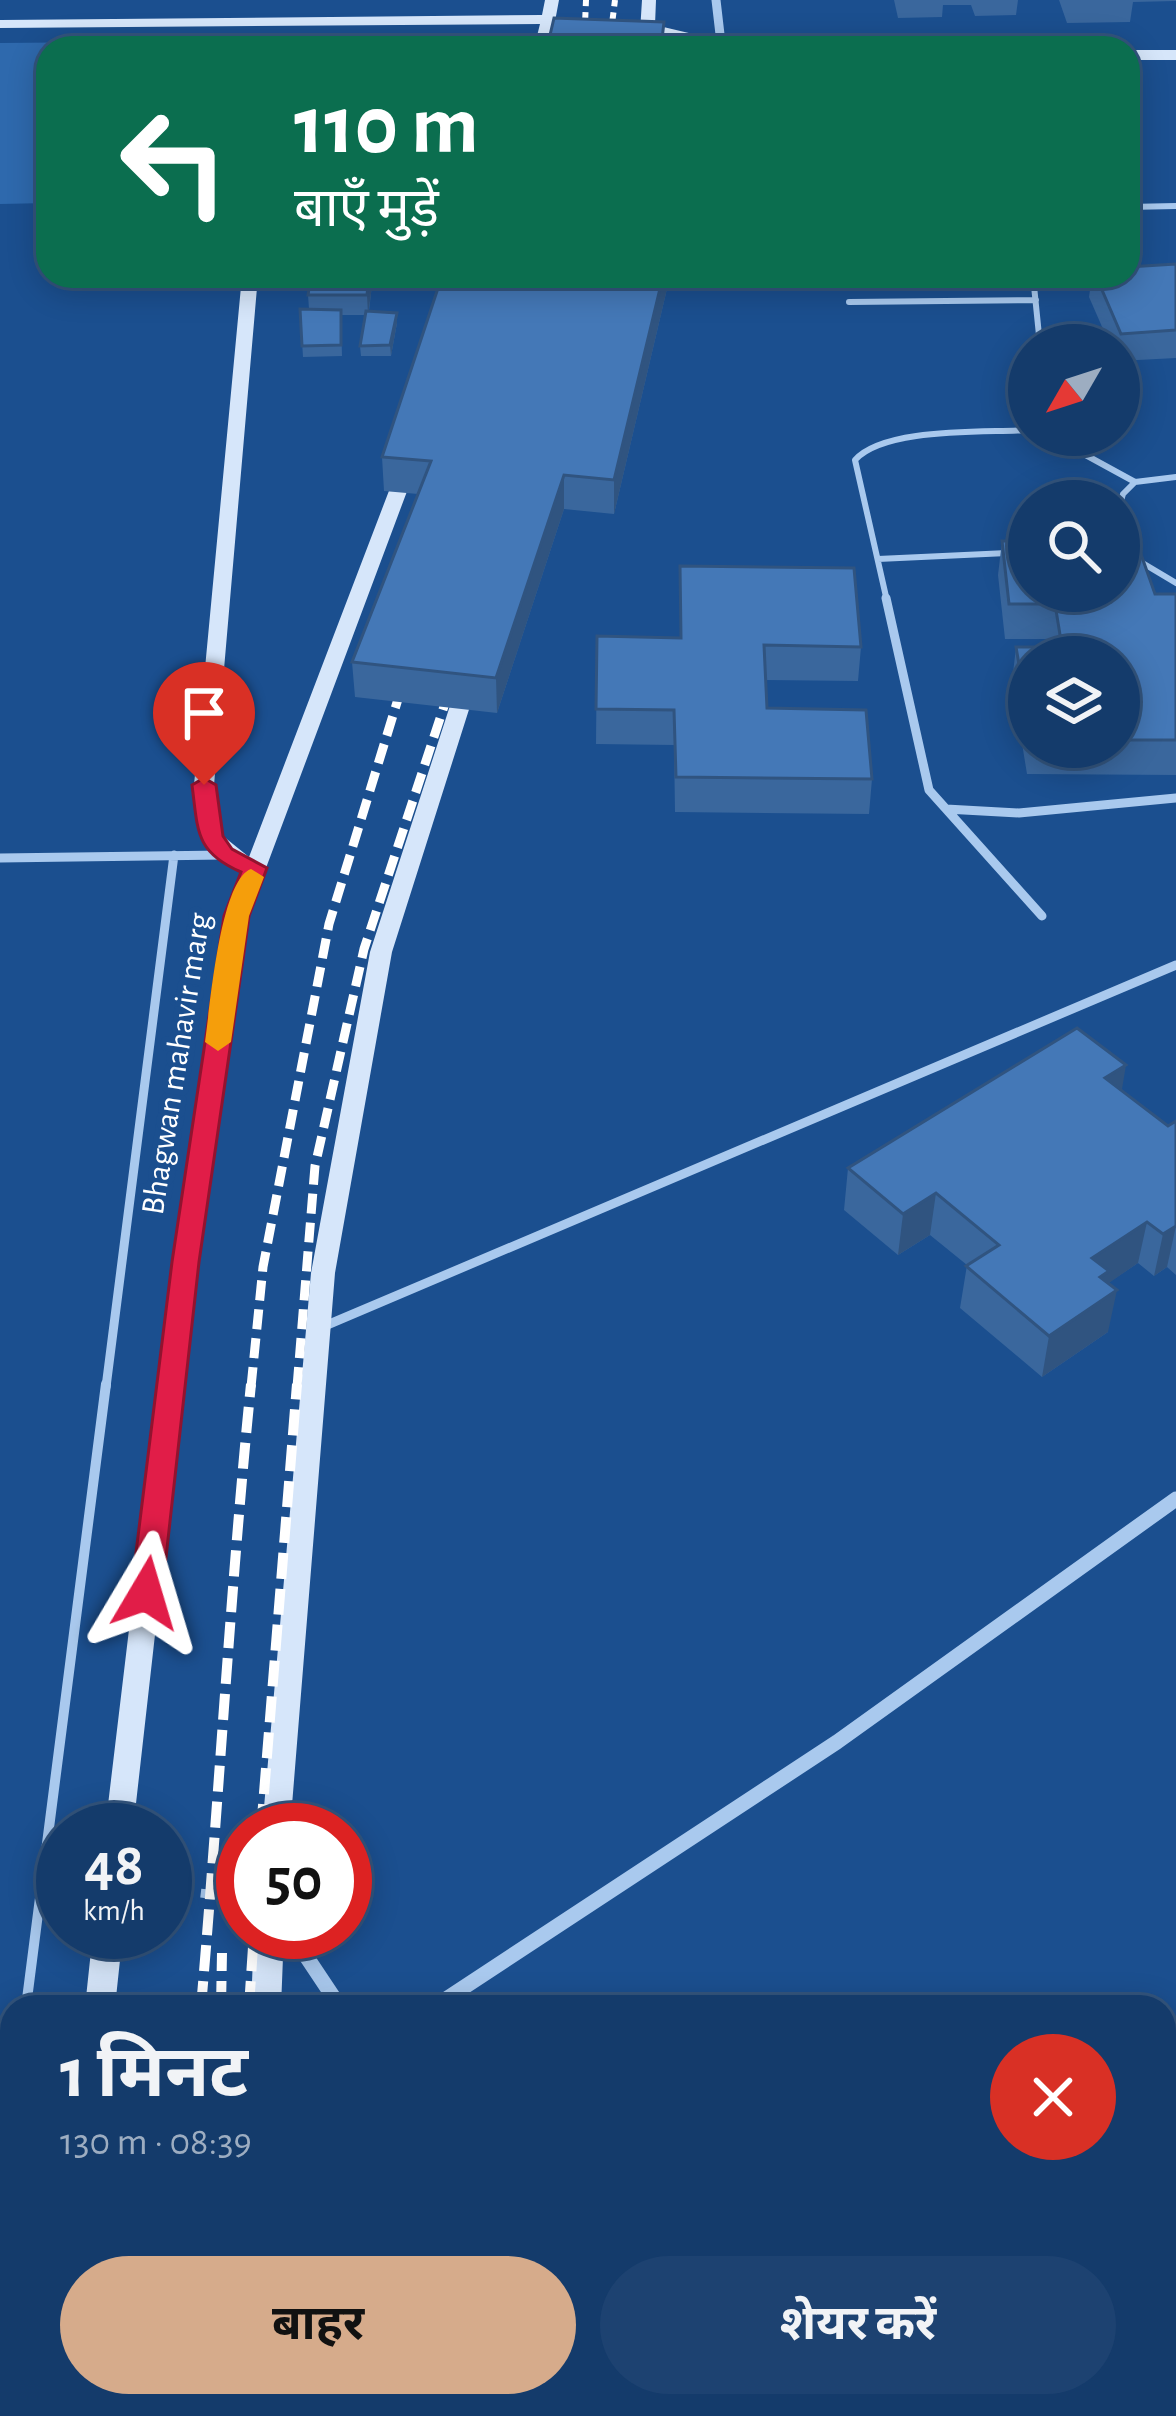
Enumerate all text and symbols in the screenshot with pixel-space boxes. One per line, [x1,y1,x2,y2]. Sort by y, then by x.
icon: left [96,84,252,240]
text: 110 m [294,85,479,169]
text: बाएँ मुड़ें [294,183,439,237]
north arrow [1008,324,1140,456]
map controls [1008,324,1140,768]
button: search [1008,480,1140,612]
button: layers [1008,636,1140,768]
pin [153,662,255,785]
icon: arrive [171,680,237,746]
street label: Bhagwan mahavir marg [137,911,217,1217]
position arrow [83,1530,209,1656]
speed limit sign: 50 [216,1803,372,1959]
text: 48 [84,1836,144,1896]
text: km/h [83,1896,145,1926]
button: close [990,2034,1116,2160]
text: 1 मिनट [60,2038,248,2110]
text: 130 m · 08:39 [60,2123,252,2162]
button: बाहर [60,2256,576,2394]
button: शेयर करें [600,2256,1116,2394]

